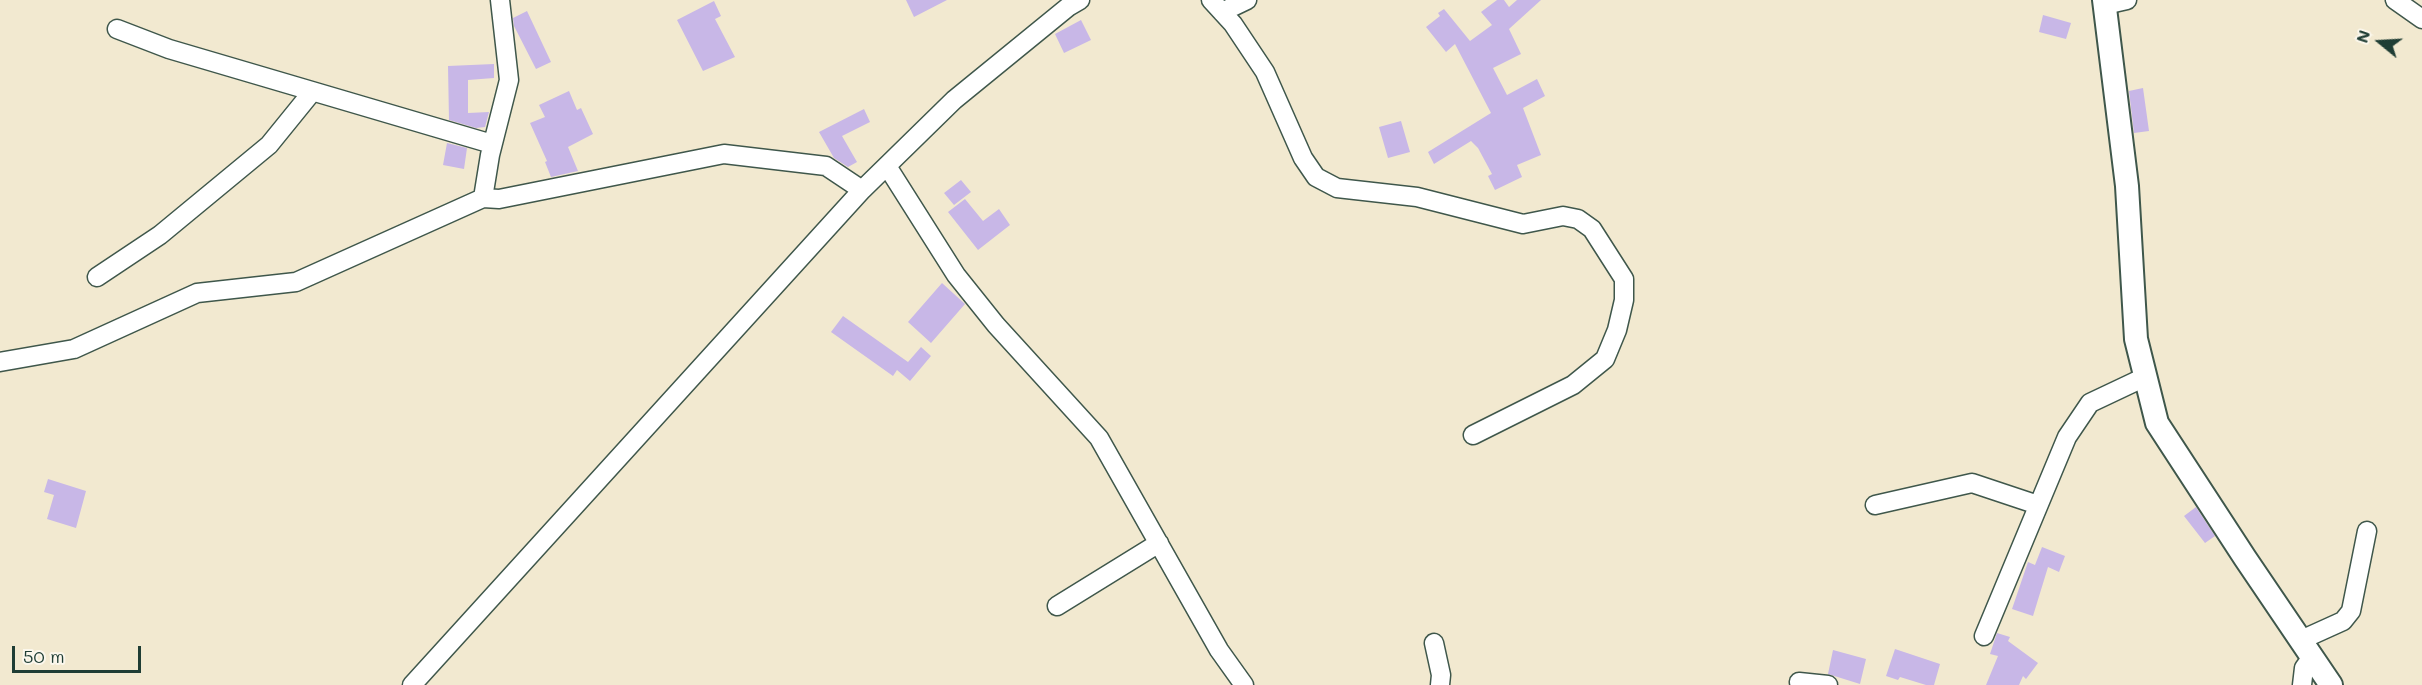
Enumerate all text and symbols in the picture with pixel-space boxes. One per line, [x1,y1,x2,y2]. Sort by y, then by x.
north arrow [2350,12,2410,72]
text: N [2351,27,2374,45]
scale bar [15,634,144,672]
text: 50 m [23,644,65,668]

